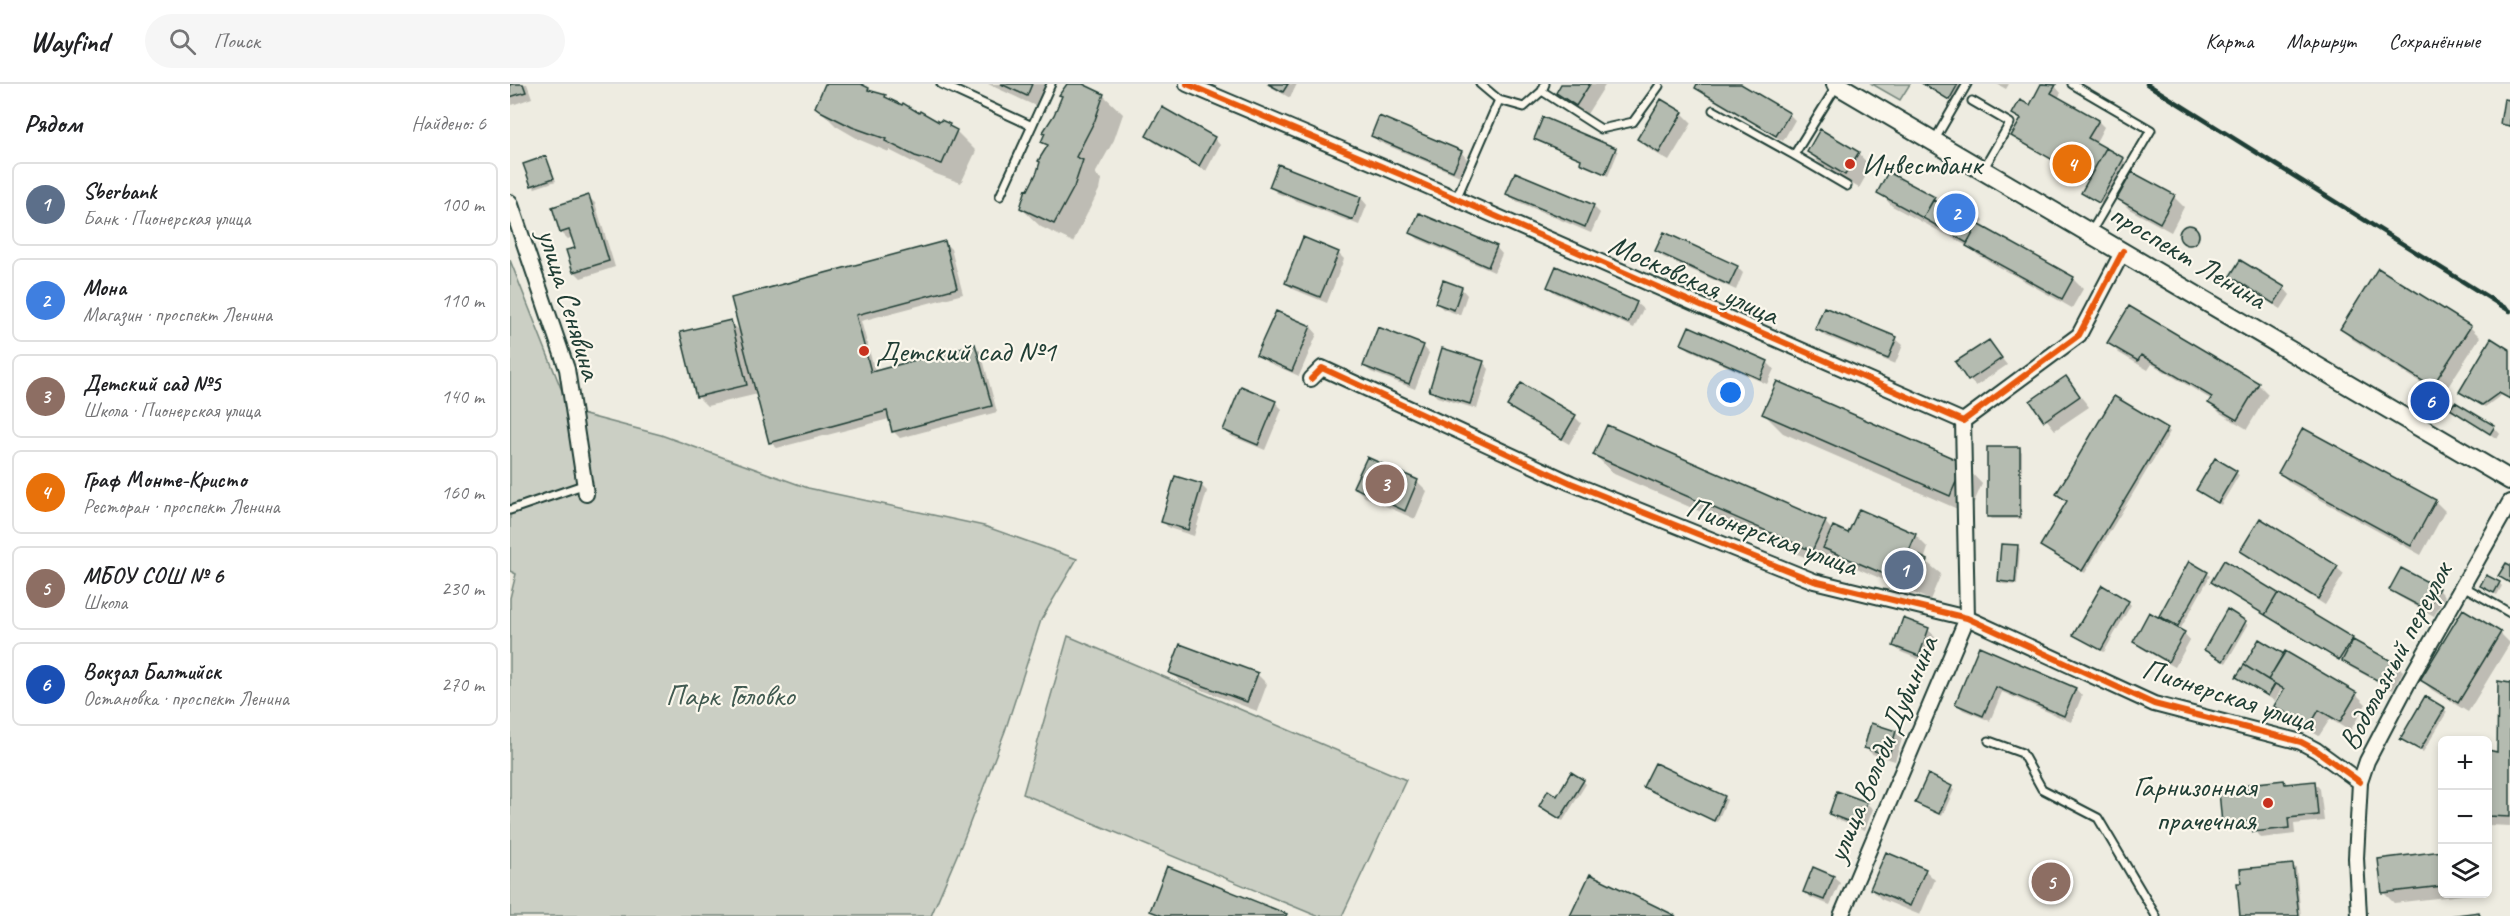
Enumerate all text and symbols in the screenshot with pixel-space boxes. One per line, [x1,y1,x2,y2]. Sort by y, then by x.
search box [145,14,565,68]
text: Wayfind [30,24,109,59]
icon: search [166,25,199,58]
text: Поиск [214,27,260,55]
text: Карта [2205,28,2254,54]
text: Маршрут [2287,28,2356,54]
text: Сохранённые [2389,28,2480,54]
text: Рядом [24,107,82,140]
text: Найдено: 6 [411,111,486,136]
pin: 4 [2052,142,2092,187]
place label: Инвестбанк [1862,145,1985,183]
marker: Инвестбанк [1843,157,1857,171]
text: Sberbank [83,178,156,206]
pin: 2 [1936,190,1976,236]
text: 1 [41,192,50,217]
text: 100 m [441,192,484,217]
street label: проспект Ленина [2103,194,2275,319]
text: Банк · Пионерская улица [83,206,251,231]
street label: улица Сенявина [528,222,611,386]
street label: Московская улица [1603,225,1786,334]
text: Мона [83,274,126,302]
text: 2 [41,288,50,313]
text: 110 m [441,288,484,313]
text: Магазин · проспект Ленина [83,302,272,327]
place label: Детский сад №1 [876,332,1058,370]
marker: Детский сад №1 [857,344,871,358]
text: Детский сад №5 [83,370,220,398]
your location [1716,378,1745,407]
pin: 6 [2410,378,2450,424]
text: 3 [41,384,50,409]
text: 140 m [441,384,484,409]
text: Школа · Пионерская улица [83,398,260,423]
pin: 3 [1366,462,1404,506]
text: Граф Монте-Кристо [83,466,247,494]
text: 4 [41,480,50,505]
text: 160 m [441,480,484,505]
street label: Пионерская улица [1681,487,1865,585]
text: Ресторан · проспект Ленина [83,494,280,519]
pin: 1 [1884,548,1924,592]
street label: Водолазный переулок [2330,553,2462,756]
text: МБОУ СОШ № 6 [83,562,223,590]
text: 5 [41,576,50,601]
text: 230 m [441,576,484,601]
text: Школа [83,590,127,615]
street label: улица Володи Дубинина [1817,629,1947,869]
street label: Пионерская улица [2138,649,2322,741]
text: Вокзал Балтийск [83,658,221,686]
text: 6 [41,672,50,697]
text: 270 m [441,672,484,697]
park label: Парк Головко [665,676,796,714]
text: Остановка · проспект Ленина [83,686,289,711]
map controls [2438,736,2492,898]
button: + [2438,736,2492,790]
place label: Гарнизонная прачечная [2133,767,2259,839]
button: − [2438,790,2492,844]
marker: Гарнизонная прачечная [2261,796,2275,810]
button: layers [2438,844,2492,898]
pin: 5 [2032,860,2070,904]

